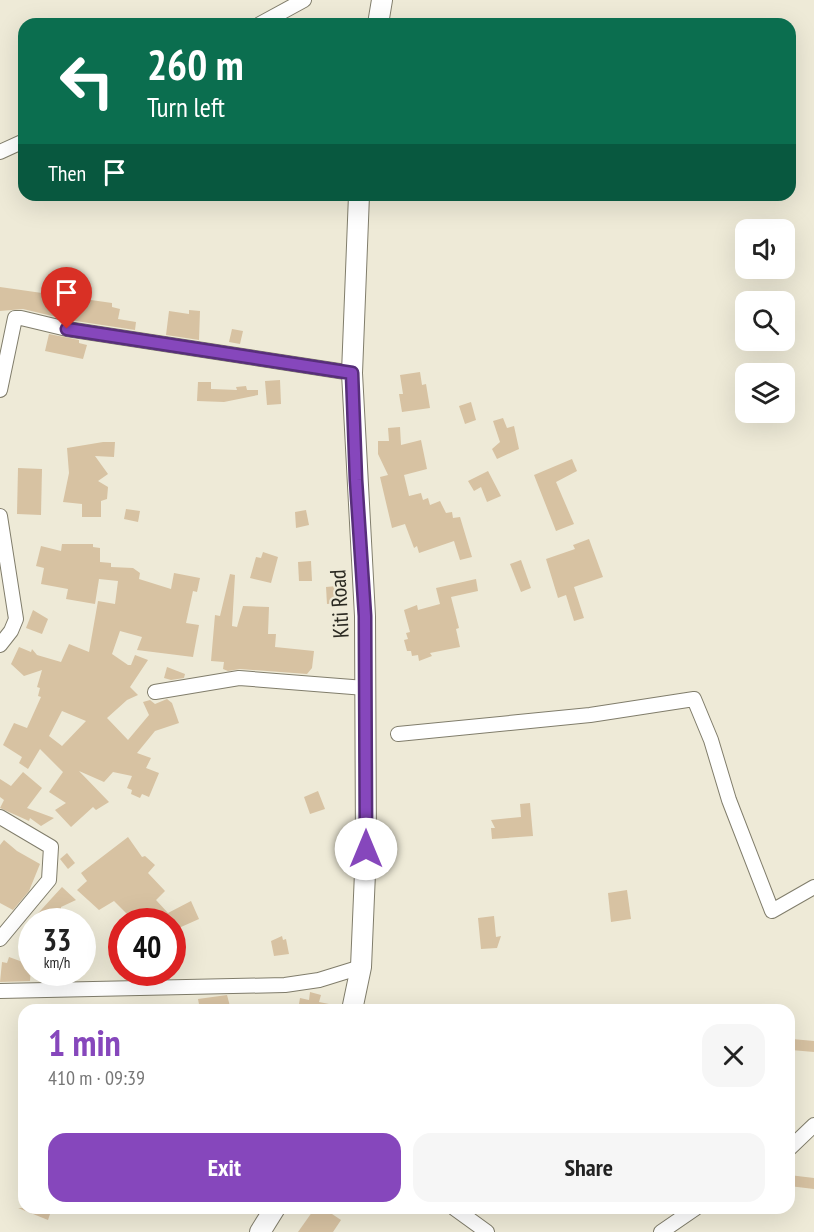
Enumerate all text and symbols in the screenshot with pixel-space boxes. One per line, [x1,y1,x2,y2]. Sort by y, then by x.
text: 260 m [147,37,244,92]
icon: left [48,42,126,120]
text: Turn left [147,90,225,124]
icon: arrive [98,156,131,189]
text: Then [48,159,86,187]
map controls [735,219,795,423]
button: sound [735,219,795,279]
pin [41,267,92,329]
icon: arrive [50,276,83,309]
button: search [735,291,795,351]
button: layers [735,363,795,423]
street label: Kiti Road [323,569,355,639]
position arrow [334,817,398,881]
speed limit sign: 40 [108,908,186,986]
text: 33 [43,920,71,959]
text: km/h [44,953,70,972]
text: 1 min [48,1019,121,1066]
button: close [702,1024,765,1087]
text: 410 m · 09:39 [48,1065,145,1091]
button: Exit [48,1133,401,1202]
button: Share [413,1133,765,1202]

